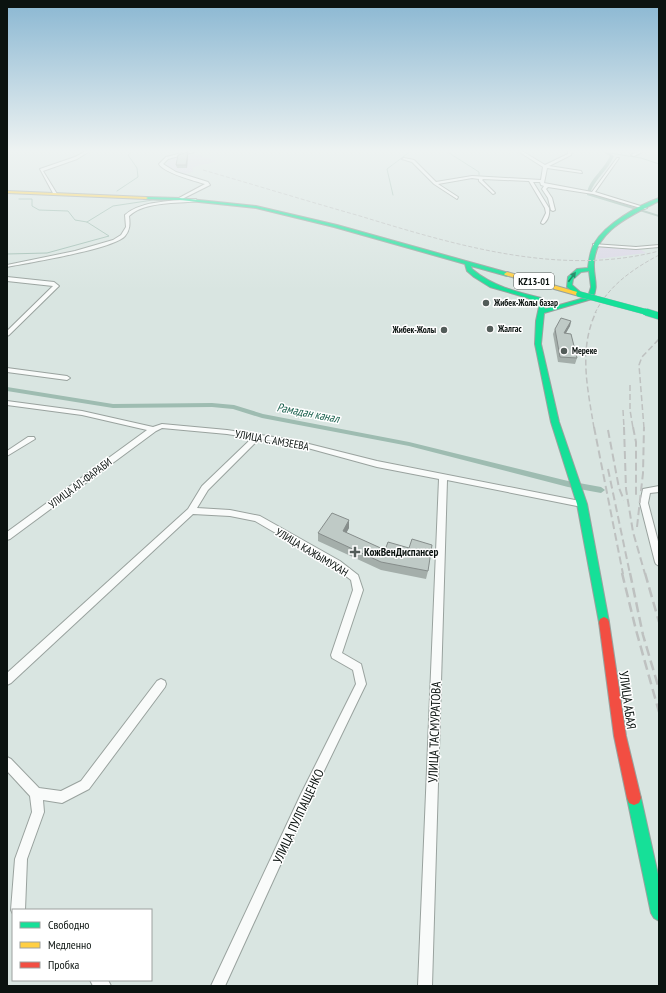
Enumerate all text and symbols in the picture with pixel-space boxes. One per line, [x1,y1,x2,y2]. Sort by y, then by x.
one-way arrow [568,271,576,282]
road number: KZ13-01 [514,273,554,289]
place label: Жибек-Жолы базар [493,297,558,308]
marker: Жибек-Жолы базар [481,298,491,308]
place label: Жалгас [497,323,522,334]
place label: Жибек-Жолы [391,324,436,335]
marker: Жалгас [485,324,495,334]
marker: Жибек-Жолы [439,325,449,335]
place label: Мереке [572,345,597,356]
marker: Мереке [559,346,569,356]
water label: Рамадан канал [276,399,342,426]
street label: УЛИЦА С. АМЗЕЕВА [234,427,311,454]
street label: УЛИЦА АЛ-ФАРАБИ [46,455,114,511]
street label: УЛИЦА КАЖЫМУХАН [273,525,351,579]
place label: КожВенДиспансер [364,545,438,559]
marker: КожВенДиспансер [349,546,361,558]
street label: УЛИЦА АБАЯ [615,670,640,730]
street label: УЛИЦА ТАСМУРАТОВА [424,680,445,783]
street label: УЛИЦА ПУЛПАЩЕНКО [269,766,328,866]
legend [12,909,152,981]
text: Свободно [48,917,90,932]
text: Медленно [48,937,91,952]
text: Пробка [48,957,80,972]

